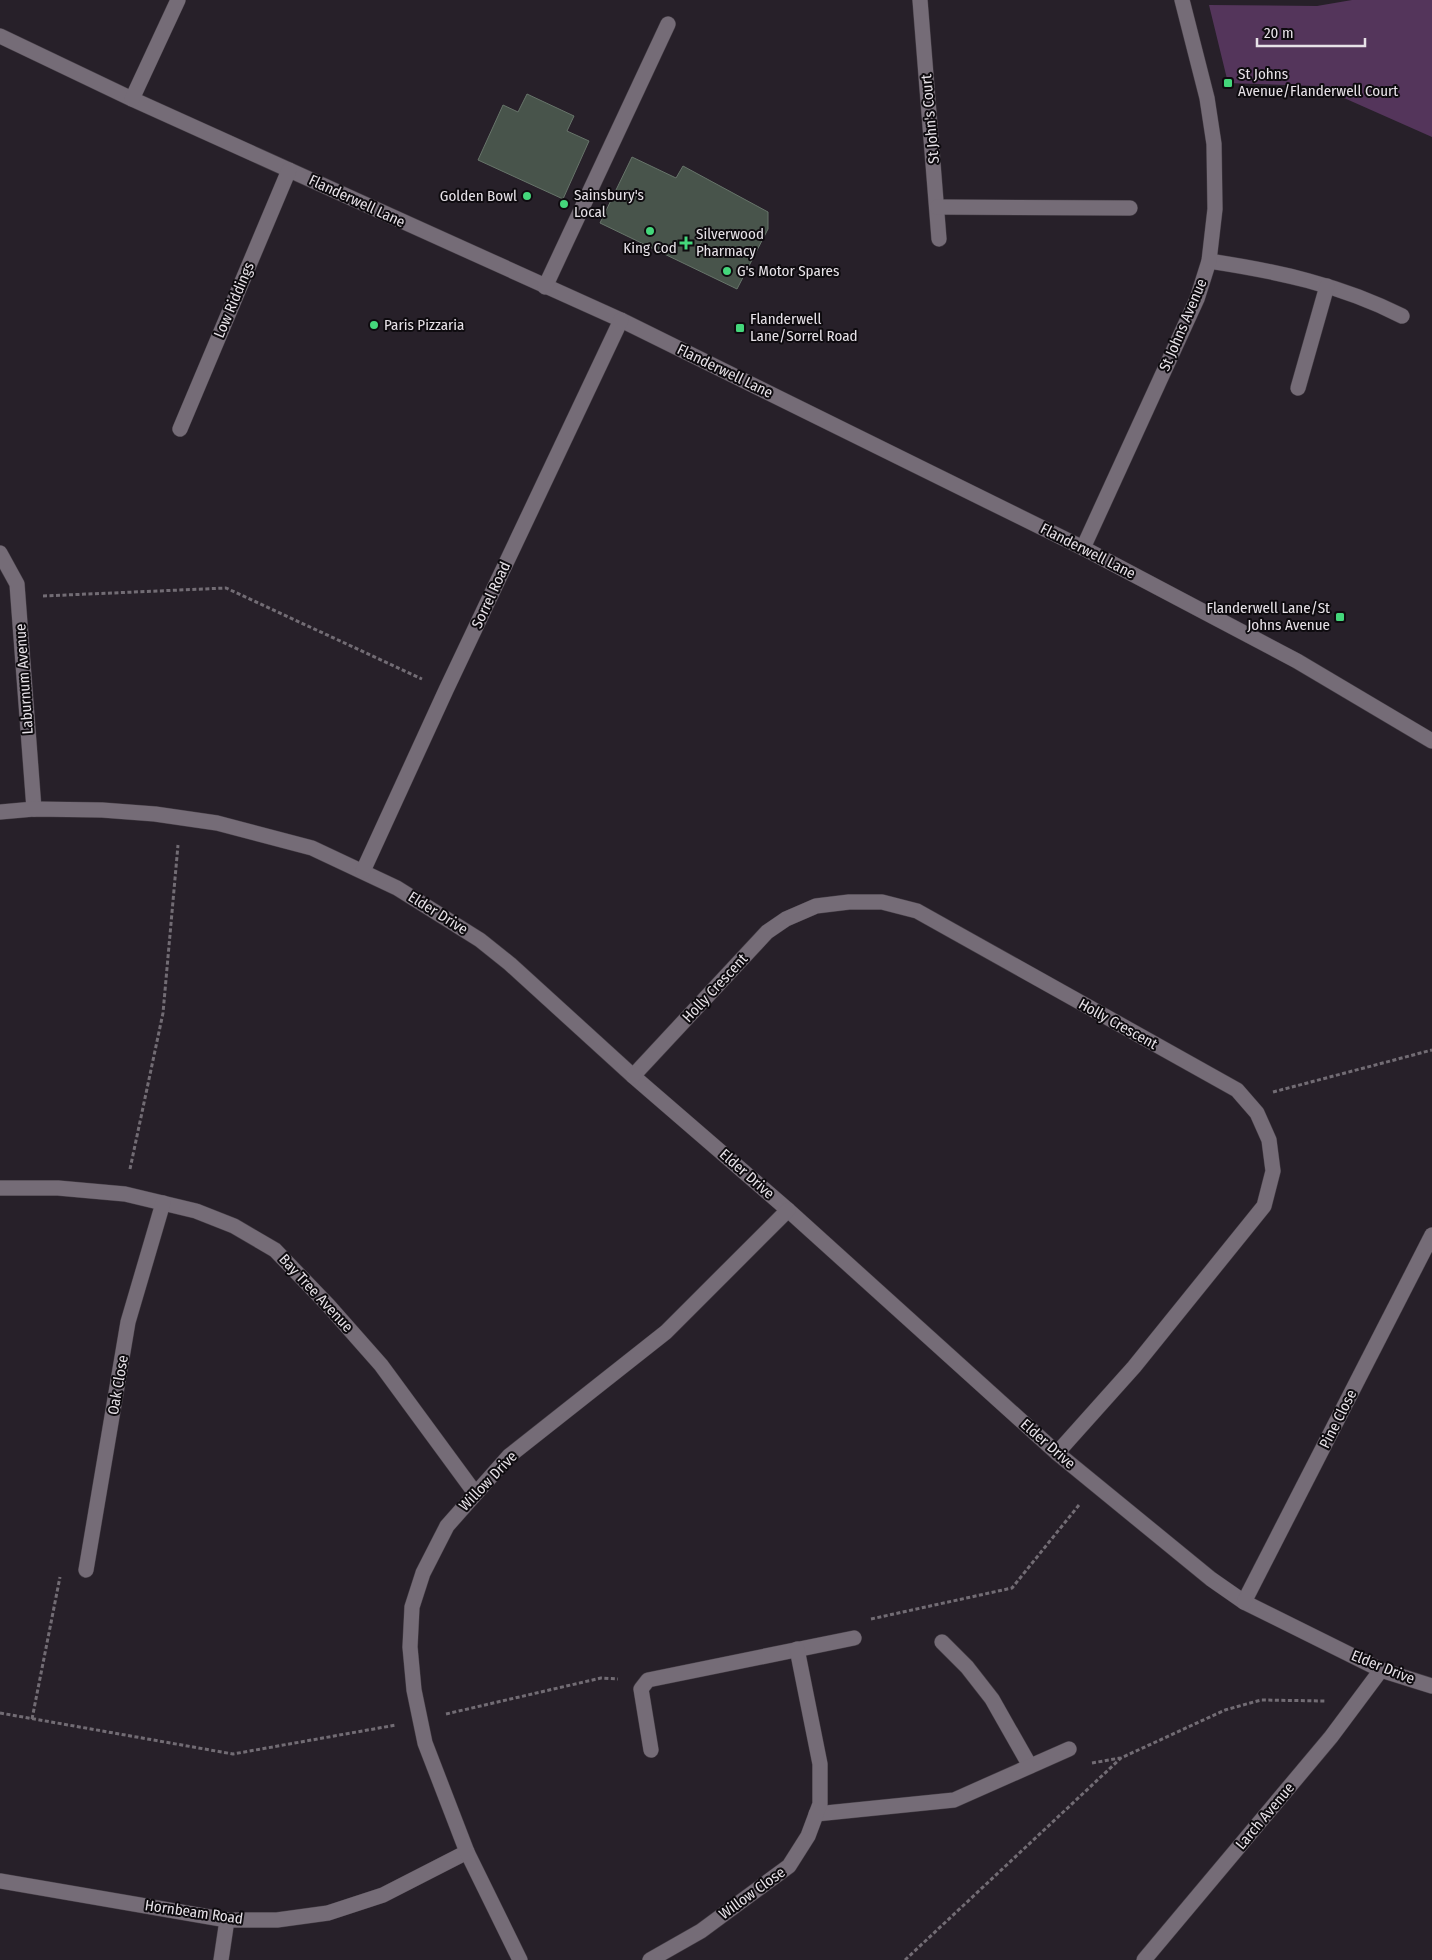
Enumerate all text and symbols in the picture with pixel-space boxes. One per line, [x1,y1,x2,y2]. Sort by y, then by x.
scale bar [1257,15,1364,47]
text: 20 m [1264,24,1294,42]
place label: St Johns Avenue/Flanderwell Court [1238,65,1398,100]
street label: St John's Court [917,74,943,164]
marker: St Johns Avenue/Flanderwell Court [1222,77,1234,89]
street label: Flanderwell Lane [306,171,408,231]
place label: Sainsbury's Local [574,186,644,221]
place label: Golden Bowl [440,187,517,205]
marker: Golden Bowl [521,190,533,202]
marker: Sainsbury's Local [558,198,570,210]
marker: King Cod [644,225,656,237]
place label: Silverwood Pharmacy [696,225,764,260]
marker: Silverwood Pharmacy [680,237,692,249]
place label: King Cod [623,239,677,257]
street label: Low Riddings [210,259,258,341]
place label: G's Motor Spares [737,262,839,280]
marker: G's Motor Spares [721,265,733,277]
street label: St Johns Avenue [1155,276,1211,374]
place label: Flanderwell Lane/Sorrel Road [750,310,858,345]
place label: Paris Pizzaria [384,316,464,334]
marker: Paris Pizzaria [368,319,380,331]
marker: Flanderwell Lane/Sorrel Road [734,322,746,334]
street label: Flanderwell Lane [674,340,776,402]
street label: Flanderwell Lane [1038,519,1138,583]
street label: Sorrel Road [468,559,514,631]
place label: Flanderwell Lane/St Johns Avenue [1207,599,1330,634]
marker: Flanderwell Lane/St Johns Avenue [1334,611,1346,623]
street label: Laburnum Avenue [11,623,37,735]
street label: Elder Drive [405,888,471,938]
street label: Holly Crescent [679,950,751,1026]
street label: Holly Crescent [1075,995,1161,1053]
street label: Elder Drive [716,1145,778,1203]
street label: Bay Tree Avenue [275,1250,357,1336]
street label: Oak Close [104,1354,132,1416]
street label: Pine Close [1316,1387,1360,1451]
street label: Elder Drive [1017,1415,1079,1473]
street label: Willow Drive [455,1447,521,1515]
street label: Elder Drive [1349,1646,1417,1688]
street label: Larch Avenue [1232,1779,1298,1853]
street label: Willow Close [715,1863,789,1923]
street label: Hornbeam Road [144,1896,244,1928]

